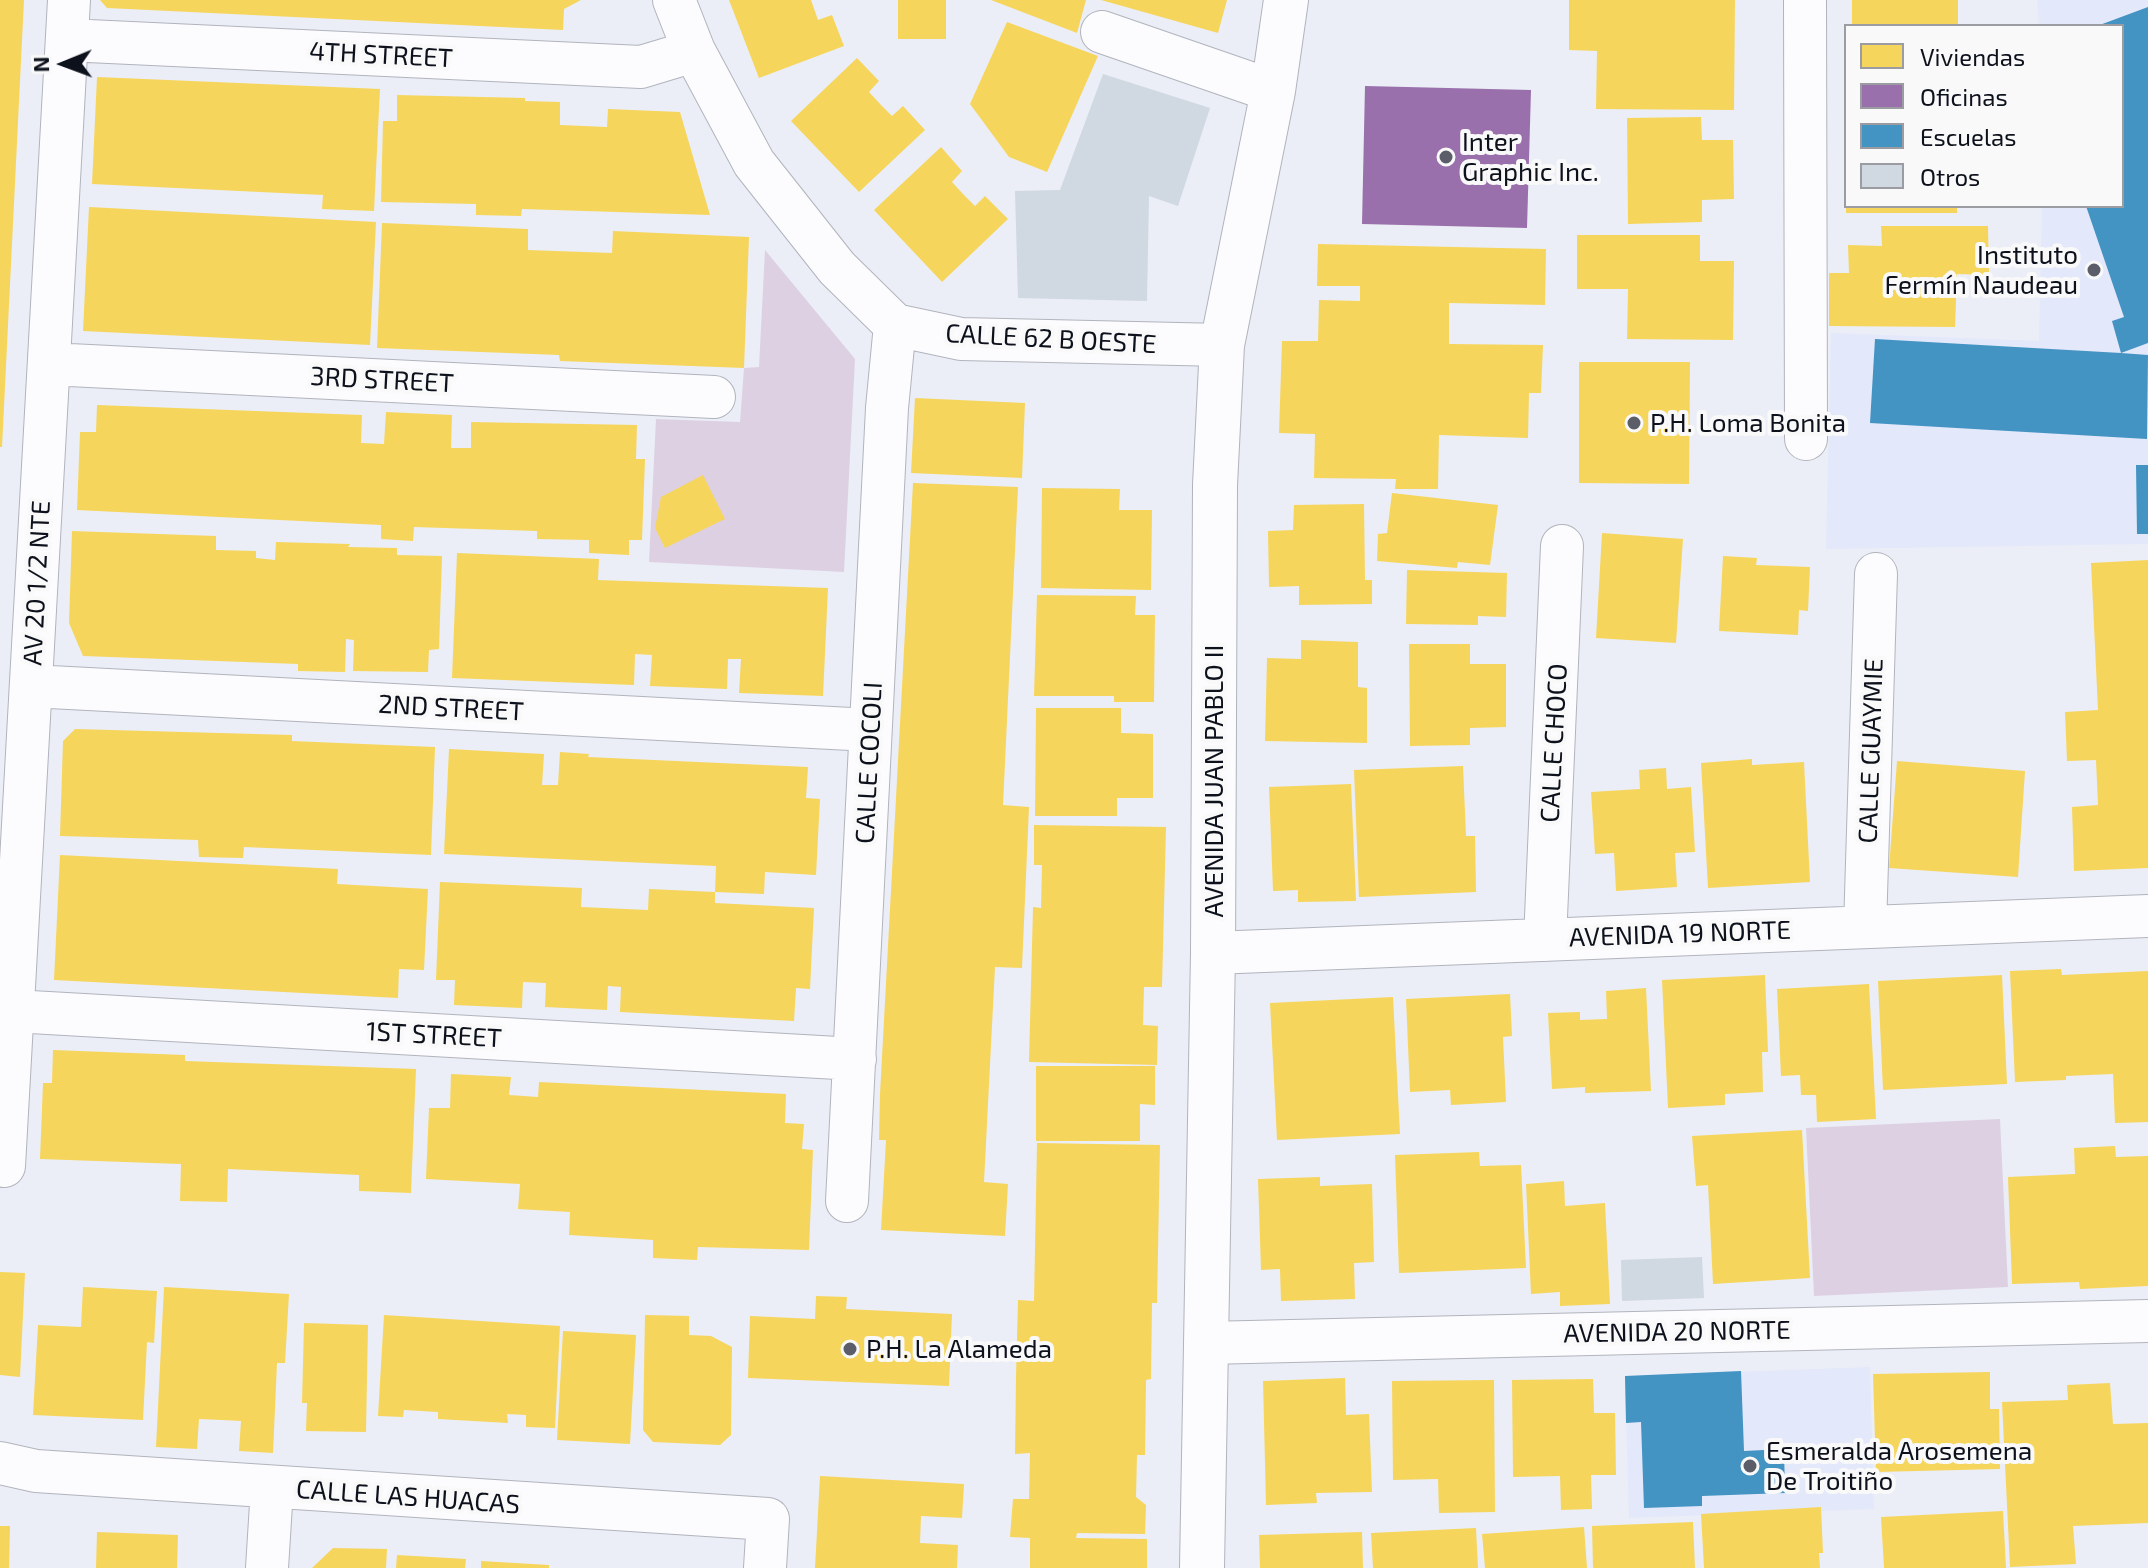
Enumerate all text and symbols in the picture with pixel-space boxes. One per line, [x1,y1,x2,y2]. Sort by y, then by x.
north arrow [24,24,104,104]
legend [1844,24,2124,208]
street label: 4TH STREET [308,36,454,74]
text: Viviendas [1920,42,2025,71]
text: N [27,56,53,73]
text: Oficinas [1920,82,2008,111]
text: Escuelas [1920,122,2016,151]
place label: Inter Graphic Inc. [1462,126,1599,188]
marker: Inter Graphic Inc. [1437,148,1455,166]
text: Otros [1920,162,1980,191]
place label: Instituto Fermín Naudeau [1884,239,2078,300]
marker: Instituto Fermín Naudeau [2085,261,2103,279]
street label: CALLE 62 B OESTE [945,318,1157,360]
street label: 3RD STREET [309,361,455,399]
place label: P.H. Loma Bonita [1650,407,1846,439]
marker: P.H. Loma Bonita [1625,414,1643,432]
street label: AV 20 1/2 NTE [17,500,57,666]
street label: AVENIDA JUAN PABLO II [1198,645,1230,917]
street label: CALLE GUAYMIE [1852,658,1890,844]
street label: CALLE CHOCO [1534,663,1574,823]
street label: CALLE COCOLI [849,681,889,845]
street label: 2ND STREET [377,689,525,727]
street label: AVENIDA 19 NORTE [1568,915,1792,953]
street label: 1ST STREET [365,1016,503,1054]
street label: AVENIDA 20 NORTE [1563,1314,1791,1350]
place label: P.H. La Alameda [866,1333,1052,1365]
marker: P.H. La Alameda [841,1340,859,1358]
place label: Esmeralda Arosemena De Troitiño [1766,1435,2032,1496]
marker: Esmeralda Arosemena De Troitiño [1741,1457,1759,1475]
street label: CALLE LAS HUACAS [295,1474,521,1520]

